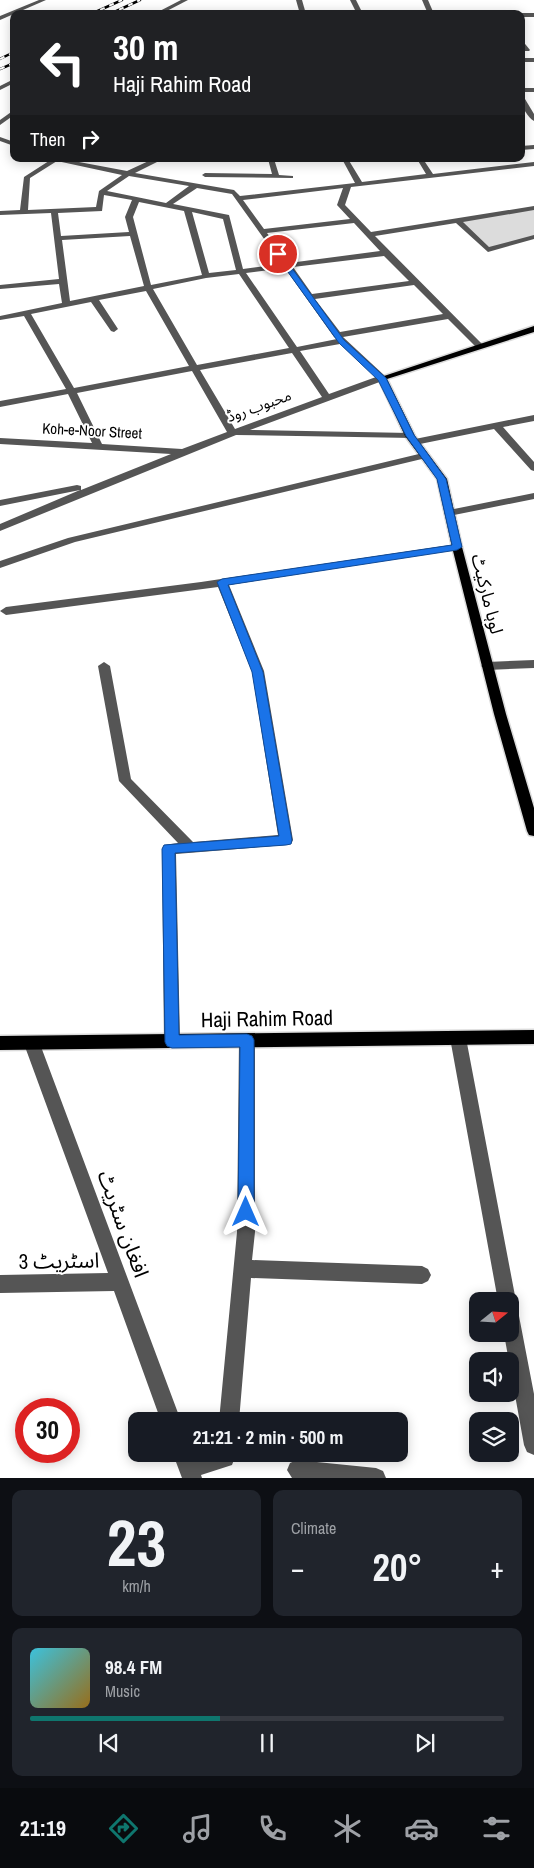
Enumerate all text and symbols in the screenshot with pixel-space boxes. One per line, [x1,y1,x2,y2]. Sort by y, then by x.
text: 30 m [113,24,178,71]
icon: left [30,30,95,95]
text: Haji Rahim Road [113,69,251,99]
icon: right [76,125,104,153]
text: Then [30,126,66,152]
pin [257,233,299,275]
icon: arrive [264,240,292,268]
street label: محبوب روڈ [224,384,294,427]
street label: Koh-e-Noor Street [42,417,143,444]
street label: لوہا مارکیٹ [465,551,510,637]
street label: Haji Rahim Road [201,1003,333,1034]
street label: افغان سٹریٹ [91,1166,156,1281]
position arrow [219,1185,271,1237]
street label: اسٹریٹ 3 [18,1245,100,1276]
north arrow [469,1292,519,1342]
map controls [469,1292,519,1462]
button: sound [469,1352,519,1402]
speed limit sign: 30 [15,1398,80,1463]
button: layers [469,1412,519,1462]
text: 21:21 · 2 min · 500 m [193,1424,343,1450]
text: 23 [107,1499,166,1586]
text: Climate [291,1517,336,1539]
text: 20° [373,1542,422,1593]
text: − [291,1549,304,1587]
text: + [491,1549,504,1587]
text: km/h [122,1575,151,1597]
text: 98.4 FM [105,1654,162,1680]
text: Music [105,1680,140,1702]
icon: previous [95,1729,123,1757]
icon: pause [253,1729,281,1757]
icon: next [411,1729,439,1757]
icon: directions [106,1811,141,1846]
icon: music [180,1811,215,1846]
icon: phone [255,1811,290,1846]
icon: climate [330,1811,365,1846]
icon: car [404,1811,439,1846]
icon: filters [479,1811,514,1846]
text: 21:19 [20,1813,66,1843]

